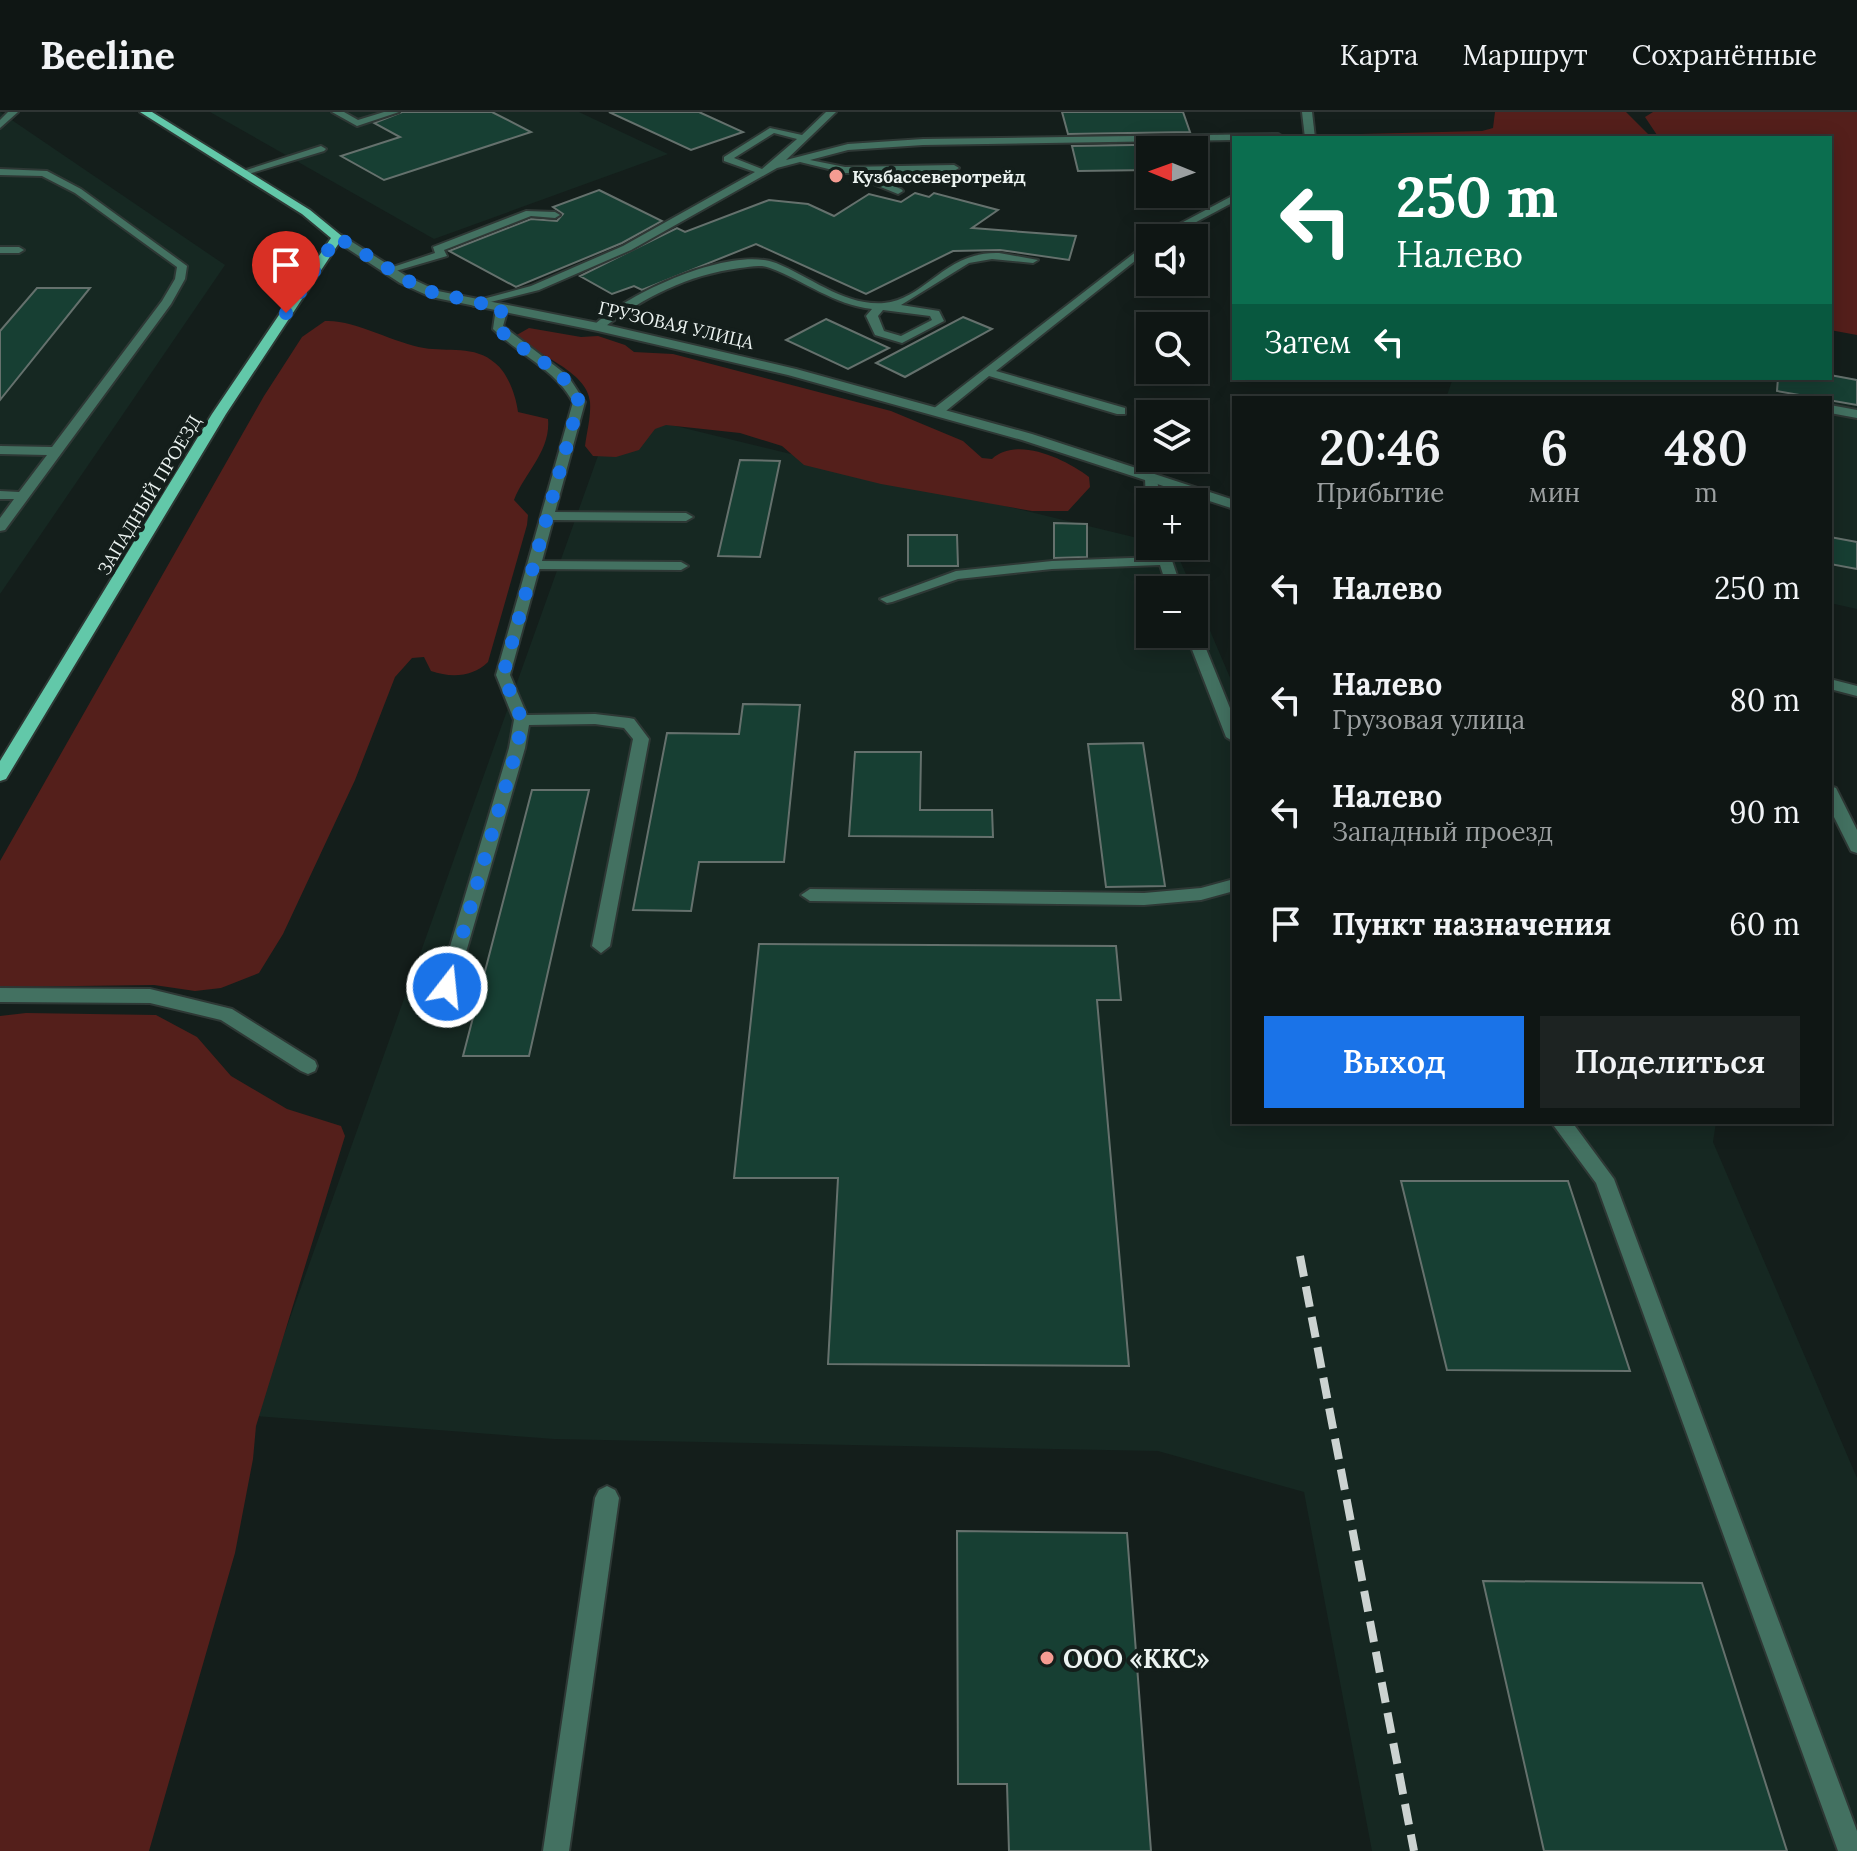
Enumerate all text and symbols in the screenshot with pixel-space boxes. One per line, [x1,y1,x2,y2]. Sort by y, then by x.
text: Beeline [40,31,175,79]
text: Карта [1340,37,1418,73]
text: Маршрут [1462,37,1588,73]
text: Сохранённые [1632,37,1817,73]
north arrow [1136,136,1208,208]
map controls [1136,136,1208,648]
text: 250 m [1396,161,1558,232]
place label: Кузбассеверотрейд [852,165,1026,188]
marker: Кузбассеверотрейд [827,167,845,185]
icon: left [1264,168,1368,272]
button: sound [1136,224,1208,296]
pin [252,231,320,313]
text: Налево [1396,231,1523,277]
icon: arrive [264,243,308,287]
street label: ГРУЗОВАЯ УЛИЦА [596,296,757,354]
button: search [1136,312,1208,384]
icon: left [1367,320,1411,364]
text: Затем [1264,323,1351,361]
button: layers [1136,400,1208,472]
street label: ЗАПАДНЫЙ ПРОЕЗД [92,411,206,579]
text: 20:46 [1319,417,1441,478]
text: 6 [1540,417,1568,478]
text: 480 [1664,417,1748,478]
text: Прибытие [1316,476,1444,509]
text: мин [1528,476,1580,509]
text: m [1694,476,1718,509]
button: + [1136,488,1208,560]
icon: left [1264,566,1308,610]
text: Налево [1332,569,1442,607]
text: 250 m [1714,569,1800,607]
button: − [1136,576,1208,648]
text: Налево [1332,665,1442,703]
icon: left [1264,678,1308,722]
text: 80 m [1730,681,1800,719]
text: Грузовая улица [1332,703,1525,736]
text: Налево [1332,777,1442,815]
icon: left [1264,790,1308,834]
text: 90 m [1729,793,1800,831]
text: Западный проезд [1332,815,1553,848]
icon: arrive [1264,902,1308,946]
text: Пункт назначения [1332,905,1611,943]
text: 60 m [1729,905,1800,943]
position arrow [405,945,489,1029]
button: Выход [1264,1016,1524,1108]
button: Поделиться [1540,1016,1800,1108]
place label: ООО «ККС» [1063,1642,1209,1675]
marker: ООО «ККС» [1038,1649,1056,1667]

